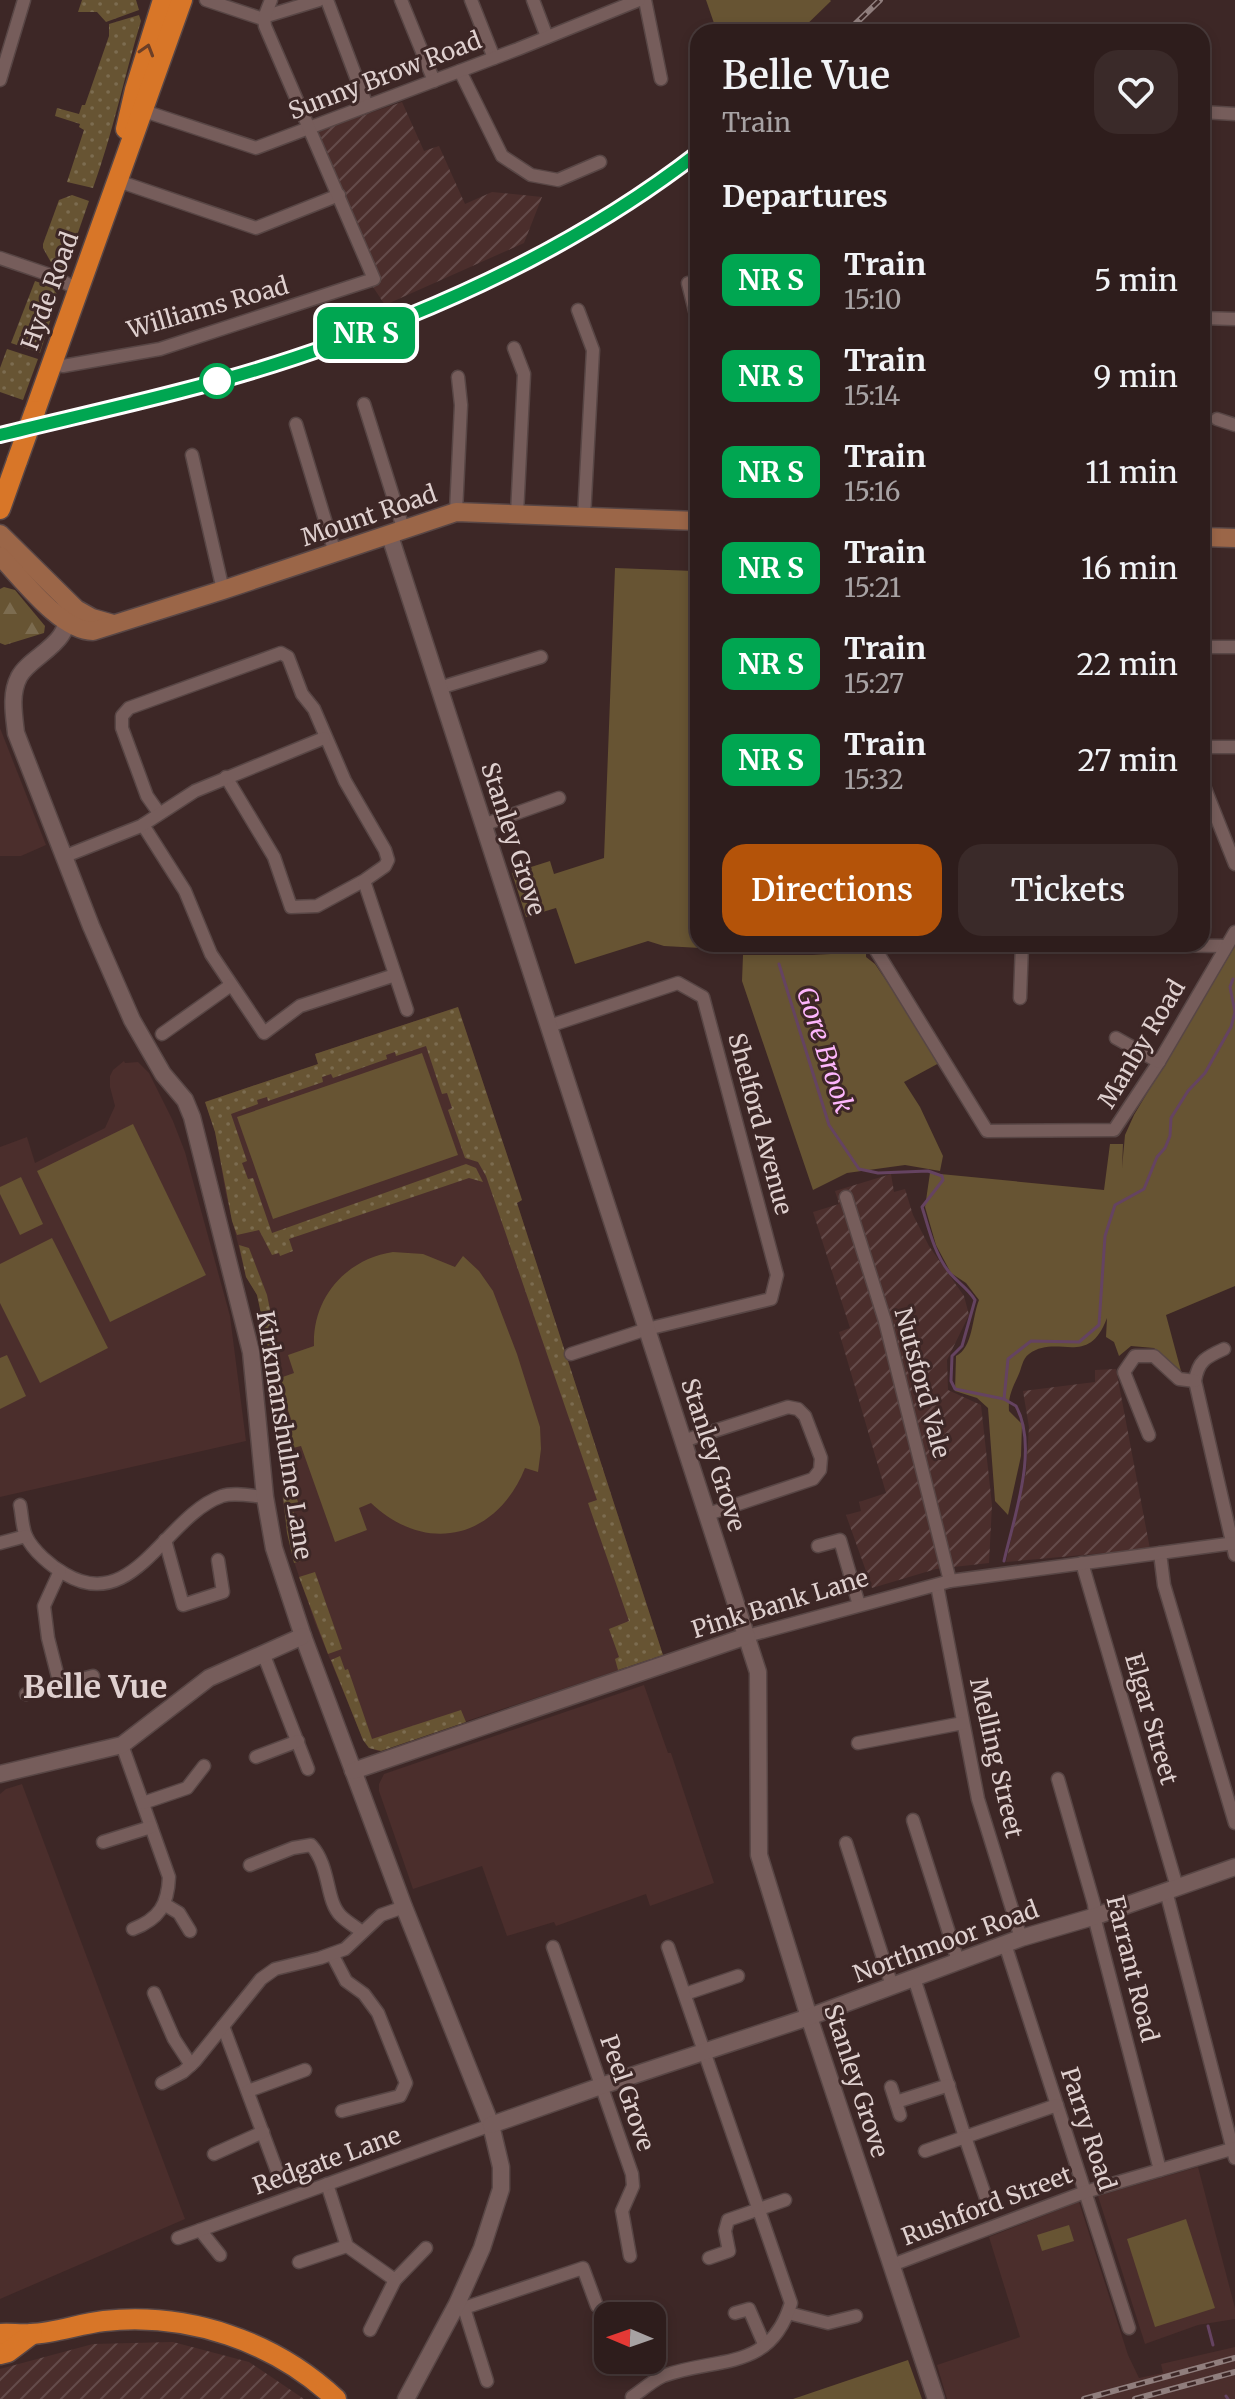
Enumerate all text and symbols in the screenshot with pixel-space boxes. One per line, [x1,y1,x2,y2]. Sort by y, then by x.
street label: Sunny Brow Road [284,24,486,127]
one-way arrow [138,44,154,57]
button: heart [1094,50,1178,134]
text: Belle Vue [722,52,890,99]
text: Train [722,106,791,139]
text: Departures [722,177,888,215]
street label: Hyde Road [14,228,85,354]
text: Train [844,245,926,283]
text: 5 min [1094,261,1178,299]
text: NR S [738,262,804,298]
street label: Williams Road [123,270,292,346]
text: 15:10 [844,283,901,316]
line badge: NR S [310,307,422,359]
text: NR S [333,315,399,351]
text: Train [844,341,926,379]
text: 9 min [1093,357,1178,395]
text: NR S [738,358,804,394]
unlabelled marker [200,364,234,398]
text: 15:14 [844,379,900,412]
text: Train [844,437,926,475]
text: 11 min [1085,453,1178,491]
text: NR S [738,454,804,490]
text: 15:16 [844,475,901,508]
street label: Mount Road [297,478,441,553]
text: Train [844,533,926,571]
text: 16 min [1081,549,1178,587]
text: NR S [738,550,804,586]
text: 15:21 [844,571,901,604]
text: Train [844,629,926,667]
text: 22 min [1076,645,1178,683]
text: NR S [738,646,804,682]
text: 15:27 [844,667,904,700]
text: Train [844,725,926,763]
text: 27 min [1078,741,1178,779]
text: NR S [738,742,804,778]
street label: Stanley Grove [474,758,553,919]
text: 15:32 [844,763,904,796]
button: Directions [722,844,942,936]
button: Tickets [958,844,1178,936]
street label: Manby Road [1091,974,1192,1114]
water label: Gore Brook [790,983,861,1117]
street label: Shelford Avenue [721,1030,800,1218]
street label: Nutsford Vale [888,1304,957,1462]
street label: Kirkmanshulme Lane [250,1308,319,1561]
street label: Stanley Grove [674,1374,753,1535]
street label: Pink Bank Lane [688,1562,872,1645]
street label: Elgar Street [1118,1650,1185,1789]
district label: Belle Vue [23,1667,167,1707]
street label: Melling Street [963,1675,1030,1841]
street label: Farrant Road [1099,1893,1166,2045]
street label: Northmoor Road [849,1894,1043,1989]
street label: Stanley Grove [817,2000,896,2161]
street label: Peel Grove [593,2031,662,2155]
street label: Parry Road [1054,2063,1123,2194]
street label: Redgate Lane [249,2119,405,2202]
street label: Rushford Street [897,2159,1077,2252]
north arrow [594,2302,666,2374]
map controls [594,2302,666,2374]

